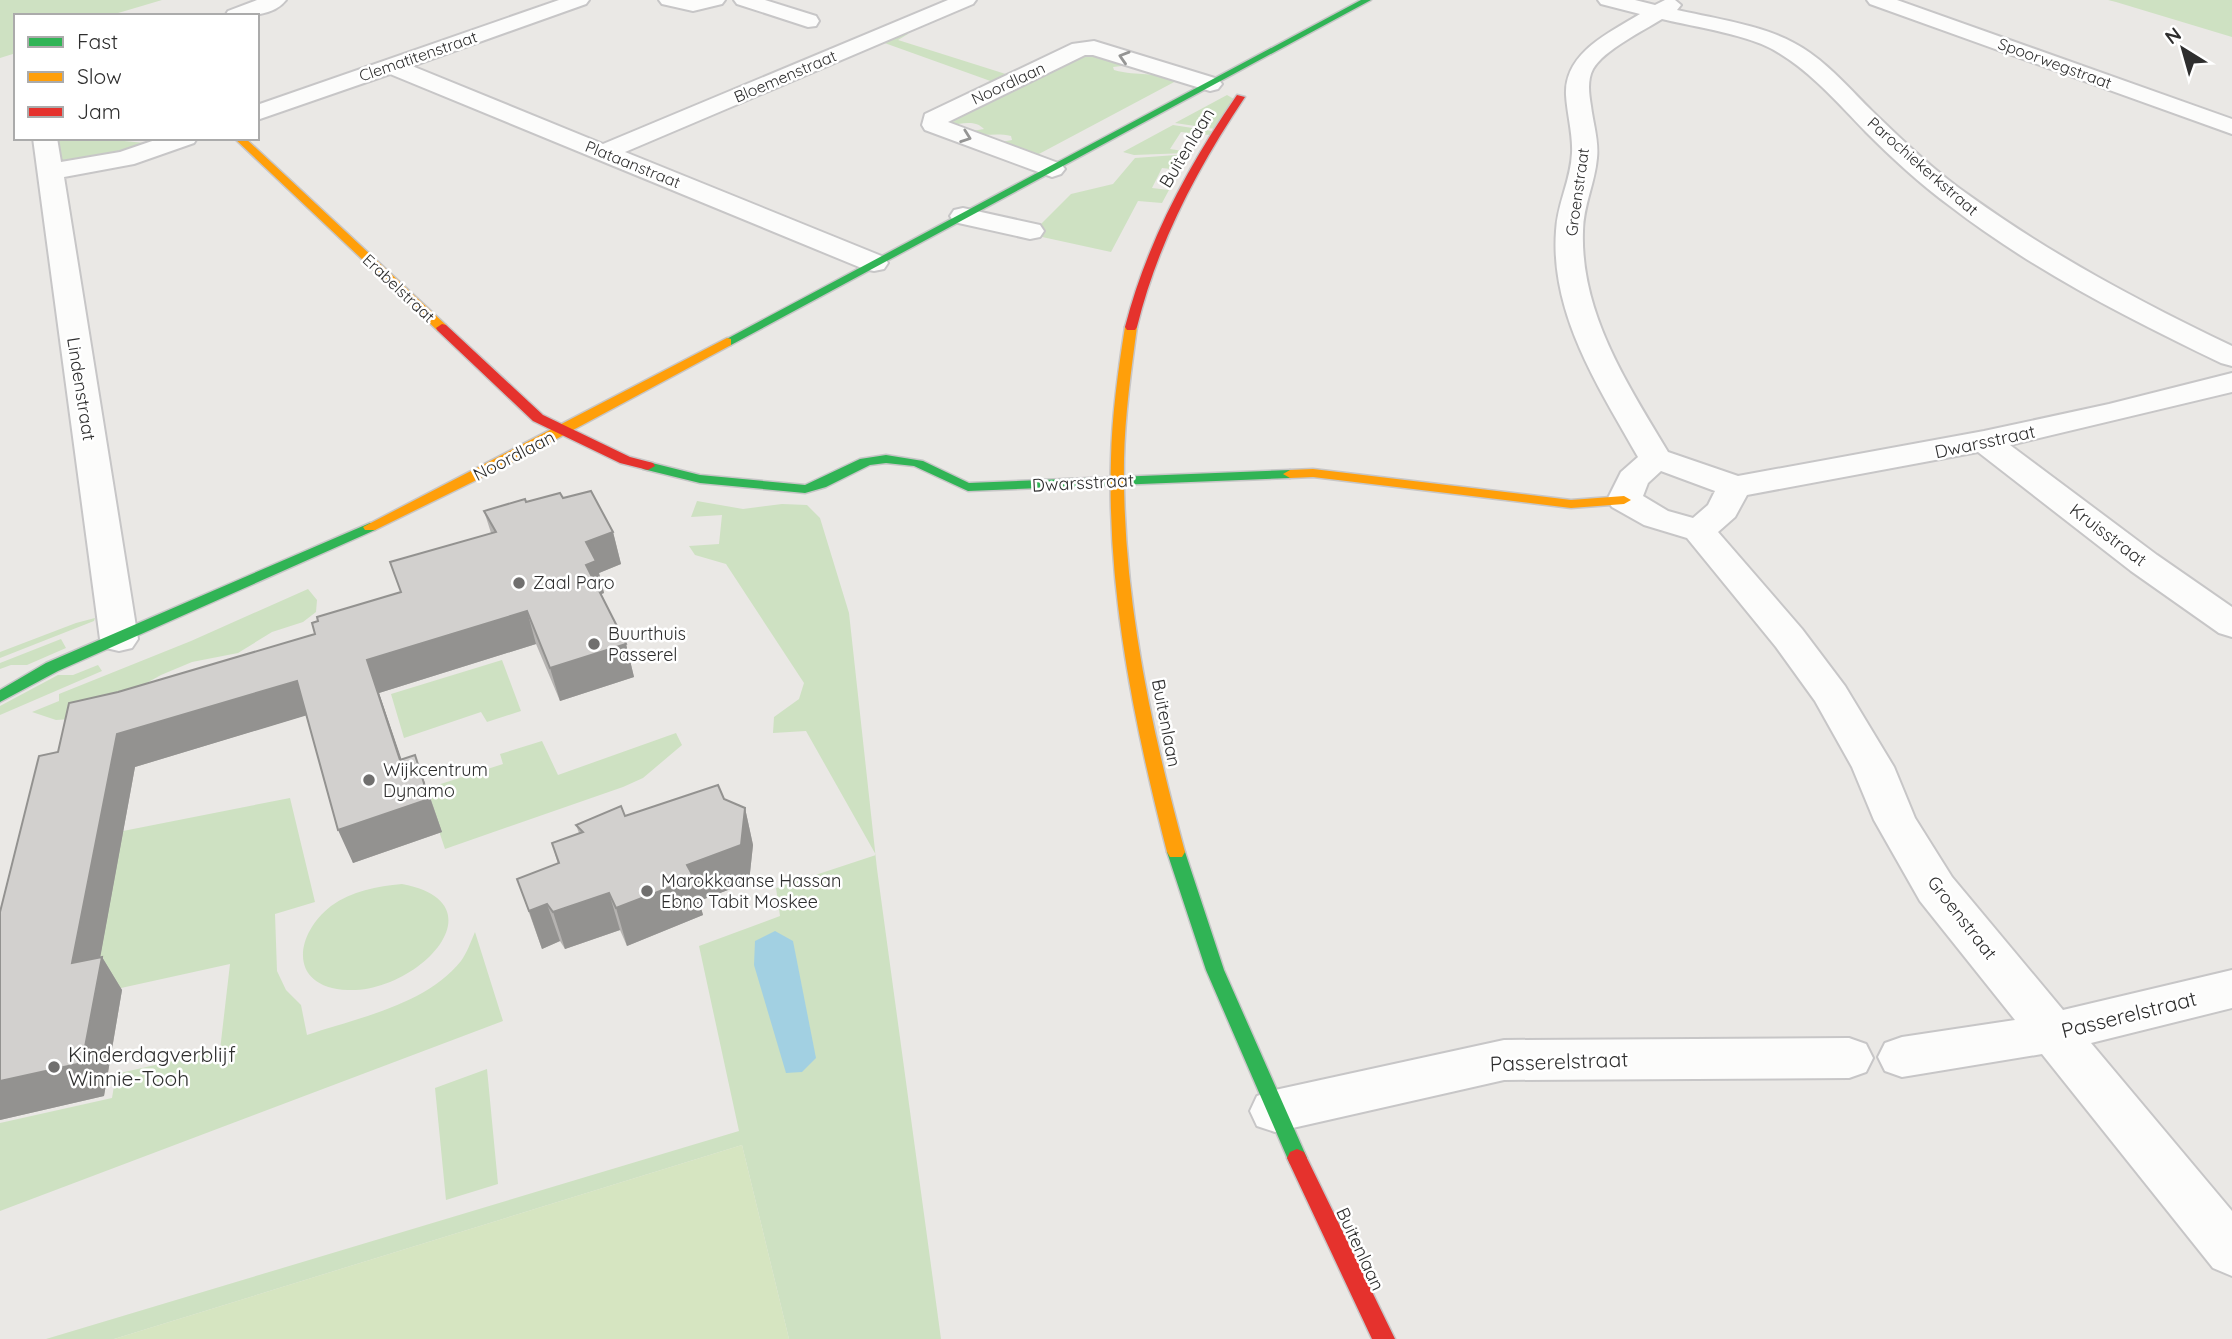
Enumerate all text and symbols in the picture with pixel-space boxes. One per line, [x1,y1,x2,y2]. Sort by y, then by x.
legend [14,14,259,140]
north arrow [2148,14,2218,84]
text: N [2160,22,2186,49]
street label: Clematitenstraat [356,26,480,86]
text: Fast [77,28,118,54]
street label: Spoorwegstraat [1995,33,2115,93]
street label: Bloemenstraat [731,45,839,107]
one-way arrow [1118,51,1130,66]
street label: Noordlaan [968,57,1048,109]
text: Slow [77,63,122,89]
text: Jam [77,98,121,124]
street label: Buitenlaan [1154,104,1219,192]
street label: Parochiekerkstraat [1864,112,1982,220]
one-way arrow [960,129,972,143]
street label: Plataanstraat [582,136,684,192]
street label: Groenstraat [1561,147,1593,237]
street label: Erabelstraat [359,250,439,326]
street label: Lindenstraat [62,335,101,442]
street label: Dwarsstraat [1933,420,2037,463]
street label: Noordlaan [469,425,559,486]
street label: Dwarsstraat [1031,468,1135,497]
street label: Kruisstraat [2065,498,2151,571]
place label: Zaal Paro [533,571,615,594]
marker: Zaal Paro [511,575,527,591]
place label: Buurthuis Passerel [608,622,686,666]
marker: Buurthuis Passerel [586,636,602,652]
street label: Buitenlaan [1147,677,1186,769]
place label: Wijkcentrum Dynamo [383,758,488,802]
marker: Wijkcentrum Dynamo [361,772,377,788]
place label: Marokkaanse Hassan Ebno Tabit Moskee [661,869,841,913]
street label: Groenstraat [1923,871,2002,964]
marker: Marokkaanse Hassan Ebno Tabit Moskee [639,883,655,899]
street label: Passerelstraat [2058,985,2199,1043]
place label: Kinderdagverblijf Winnie-Tooh [68,1041,236,1091]
street label: Passerelstraat [1489,1046,1629,1076]
marker: Kinderdagverblijf Winnie-Tooh [46,1059,62,1075]
street label: Buitenlaan [1331,1204,1390,1294]

